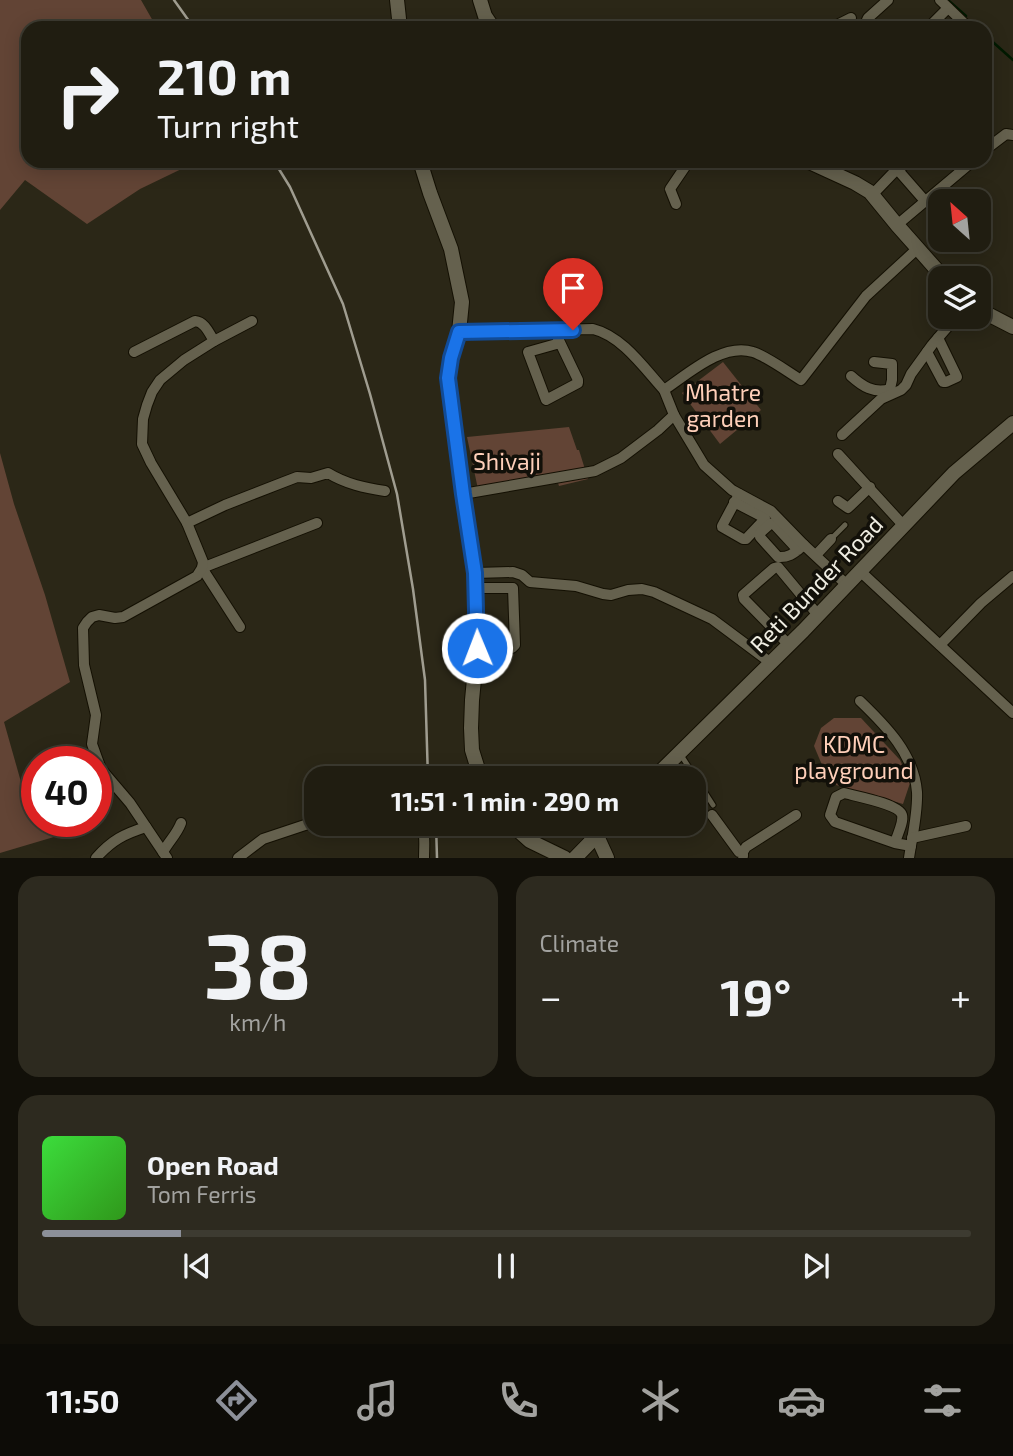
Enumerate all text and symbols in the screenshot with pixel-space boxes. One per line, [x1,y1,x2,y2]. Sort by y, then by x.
text: 210 m [157,46,291,105]
icon: right [42,49,133,140]
text: Turn right [157,106,299,144]
north arrow [928,189,990,252]
map controls [928,189,991,329]
pin [543,258,603,330]
button: layers [928,266,991,329]
icon: arrive [554,269,592,307]
park label: Mhatre garden [685,378,761,432]
park label: Shivaji [473,447,541,475]
street label: Reti Bunder Road [744,510,888,658]
position arrow [440,611,514,685]
park label: KDMC playground [794,730,914,784]
speed limit sign: 40 [21,746,112,837]
text: 11:51 · 1 min · 290 m [391,785,619,816]
text: 38 [204,908,312,1017]
text: Climate [540,929,619,957]
text: 19° [720,964,791,1026]
text: − [540,973,562,1019]
text: + [950,973,971,1019]
text: km/h [229,1008,286,1036]
text: Open Road [147,1149,279,1180]
text: Tom Ferris [147,1180,256,1208]
icon: previous [178,1247,216,1285]
icon: pause [487,1247,525,1285]
icon: next [797,1247,835,1285]
icon: directions [212,1376,261,1425]
icon: music [353,1376,402,1425]
icon: phone [494,1376,543,1425]
icon: climate [636,1376,685,1425]
icon: car [777,1376,826,1425]
icon: filters [918,1376,967,1425]
text: 11:50 [46,1381,120,1419]

